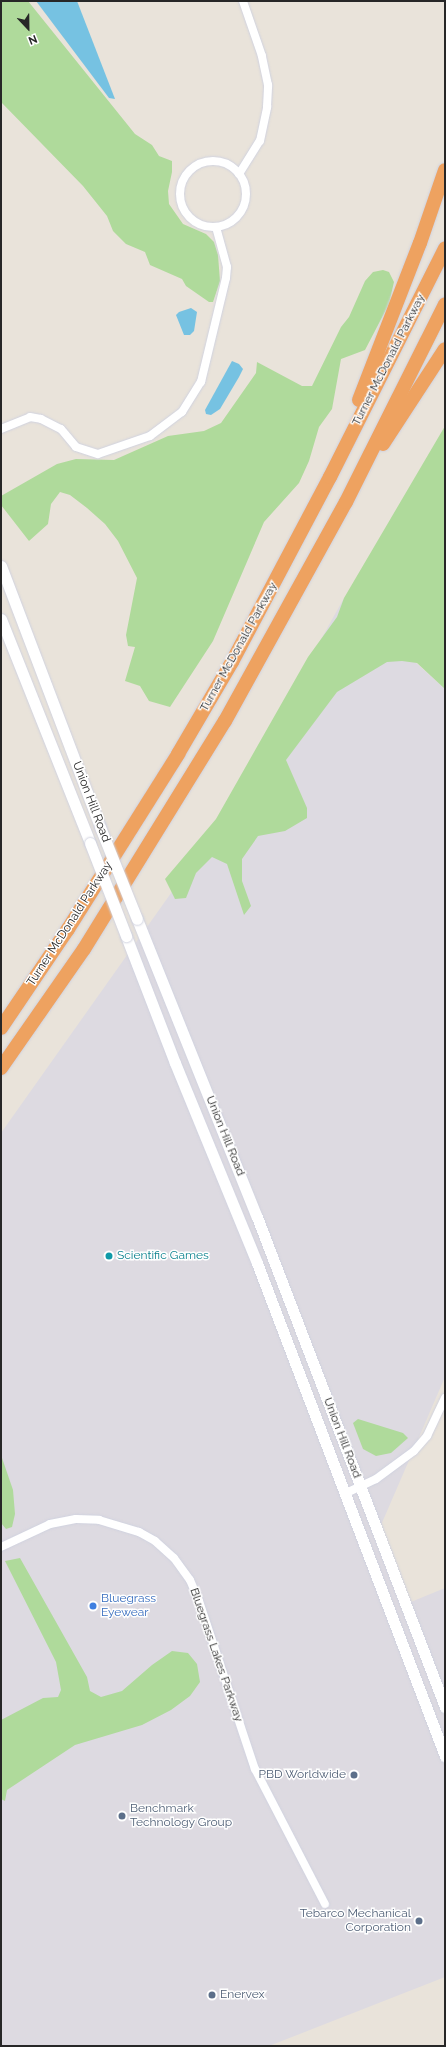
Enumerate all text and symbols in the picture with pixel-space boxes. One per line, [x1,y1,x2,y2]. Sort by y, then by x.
north arrow [8,8,48,48]
text: N [26,32,39,47]
street label: Turner McDonald Parkway [349,292,429,428]
street label: Turner McDonald Parkway [197,580,281,714]
street label: Union Hill Road [69,759,113,845]
street label: Turner McDonald Parkway [24,859,116,989]
street label: Union Hill Road [202,1094,248,1178]
place label: Scientific Games [117,1249,209,1263]
marker: Scientific Games [104,1251,114,1261]
street label: Union Hill Road [320,1395,364,1481]
street label: Bluegrass Lakes Parkway [186,1586,246,1724]
place label: Bluegrass Eyewear [101,1592,156,1620]
marker: Bluegrass Eyewear [88,1601,98,1611]
place label: PBD Worldwide [258,1768,346,1782]
marker: PBD Worldwide [349,1770,359,1780]
place label: Benchmark Technology Group [130,1802,232,1830]
marker: Benchmark Technology Group [117,1811,127,1821]
place label: Tebarco Mechanical Corporation [300,1907,411,1935]
marker: Tebarco Mechanical Corporation [414,1916,424,1926]
place label: Enervex [220,1988,265,2002]
marker: Enervex [207,1990,217,2000]

